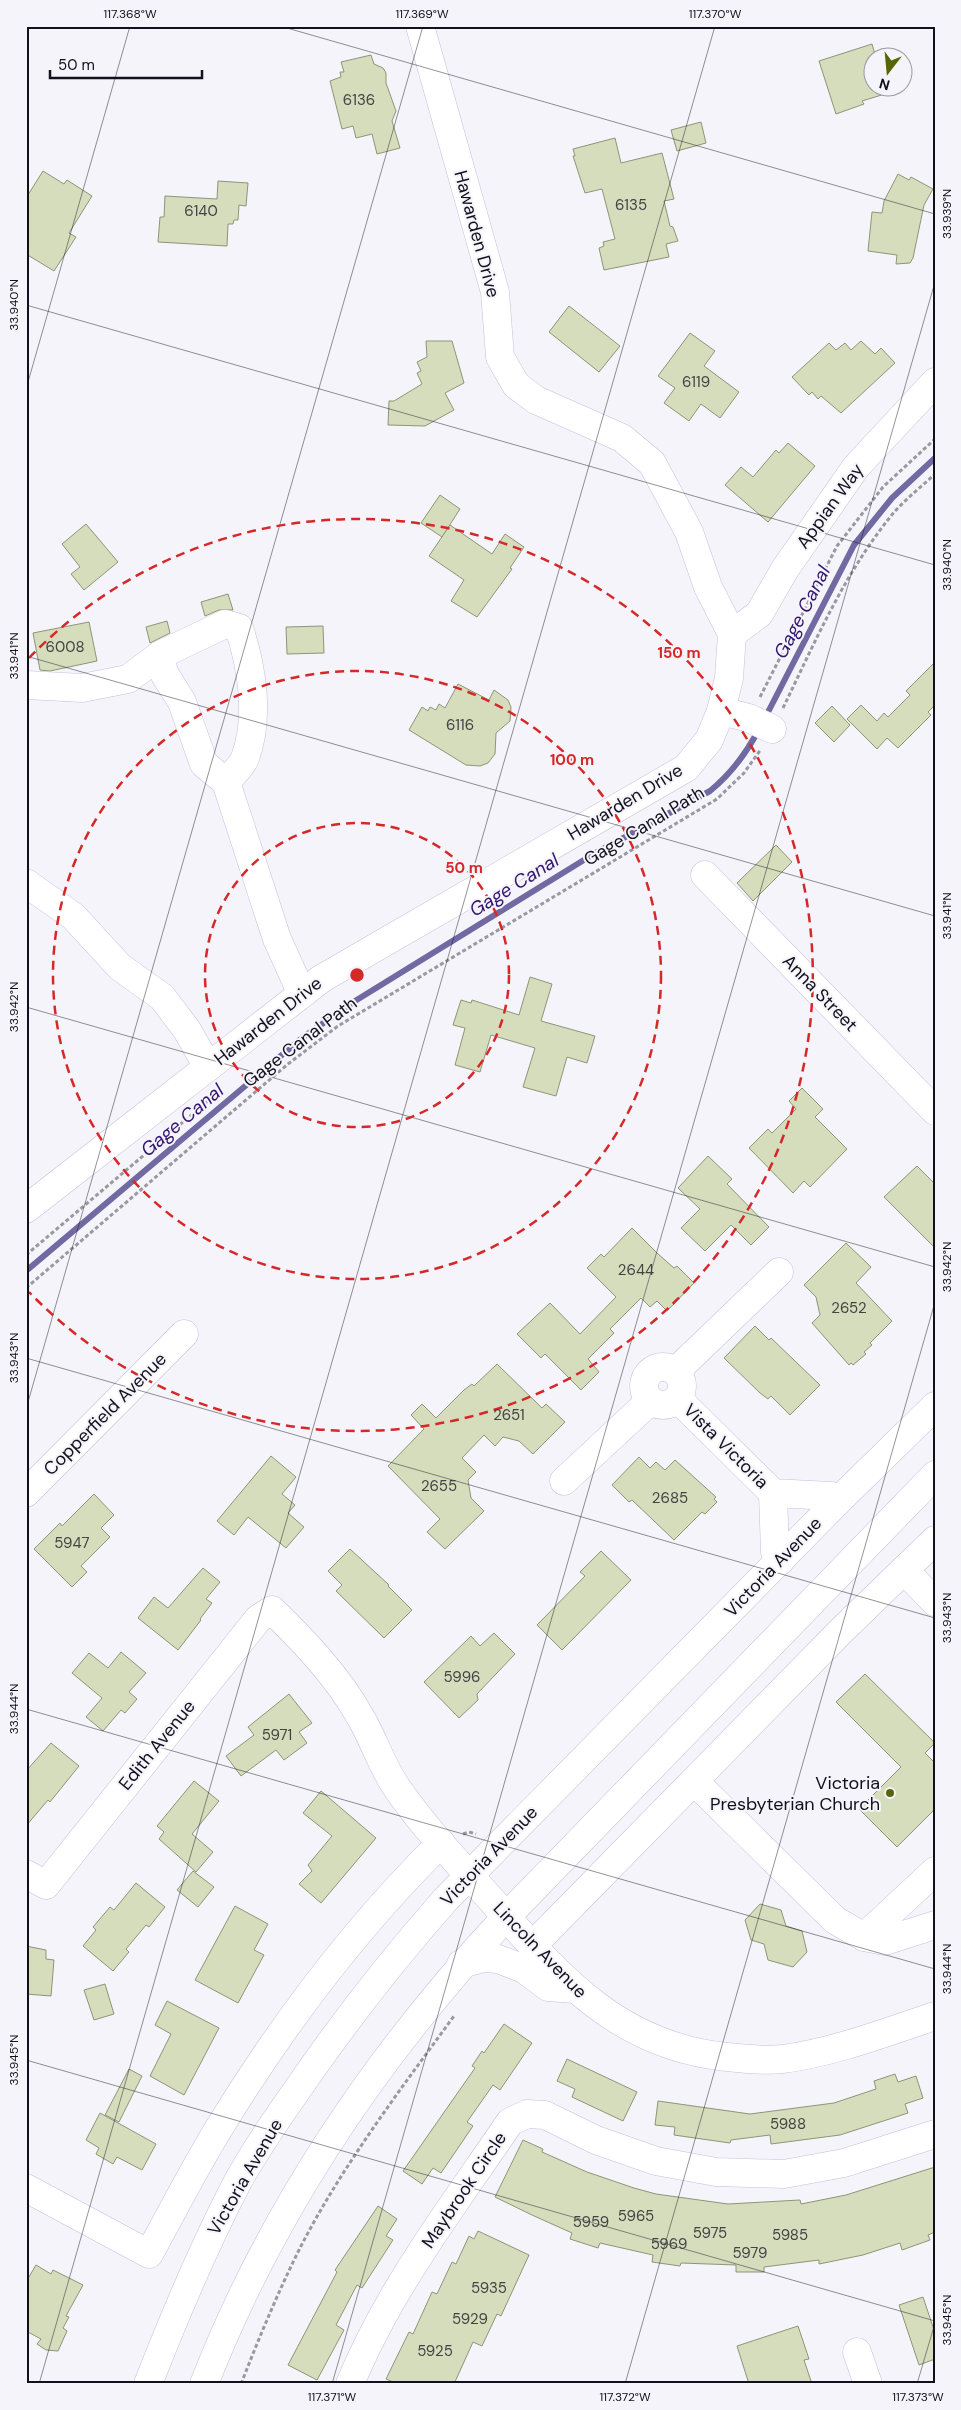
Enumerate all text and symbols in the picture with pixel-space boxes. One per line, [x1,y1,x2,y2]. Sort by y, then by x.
text: 117.368°W [103,6,157,22]
text: 117.369°W [395,6,449,22]
text: 117.370°W [689,6,742,22]
scale bar [50,48,202,80]
north arrow [864,48,914,98]
text: 50 m [58,55,95,75]
text: N [877,74,892,95]
house number: 6136 [343,90,375,110]
street label: Hawarden Drive [449,168,505,300]
text: 33.939°N [939,189,955,239]
house number: 6135 [615,195,647,215]
house number: 6140 [184,201,218,221]
text: 33.940°N [6,279,22,331]
house number: 6119 [682,372,710,392]
street label: Appian Way [791,459,869,553]
text: 33.940°N [939,539,955,591]
water label: Gage Canal [768,561,836,663]
text: 33.941°N [6,632,22,680]
house number: 6008 [45,637,85,657]
text: 150 m [658,643,701,663]
house number: 6116 [446,715,474,735]
text: 100 m [550,750,594,770]
street label: Hawarden Drive [563,758,687,846]
street label: Gage Canal Path [579,781,709,871]
water label: Gage Canal [465,847,564,922]
text: 50 m [445,858,483,878]
text: 33.941°N [939,892,955,940]
street label: Anna Street [777,949,863,1037]
centre of rings [348,966,366,984]
street label: Hawarden Drive [209,971,327,1071]
text: 33.942°N [6,982,22,1032]
street label: Gage Canal Path [238,991,362,1093]
water label: Gage Canal [135,1077,229,1162]
text: 33.942°N [939,1242,955,1292]
house number: 2644 [618,1260,654,1280]
house number: 2652 [831,1298,867,1318]
text: 33.943°N [6,1333,22,1383]
street label: Copperfield Avenue [38,1347,172,1481]
street label: Vista Victoria [678,1398,774,1494]
house number: 2651 [493,1405,525,1425]
house number: 2655 [421,1476,457,1496]
house number: 2685 [652,1488,688,1508]
street label: Victoria Avenue [719,1512,827,1622]
house number: 5947 [54,1533,90,1553]
text: 33.943°N [939,1593,955,1643]
house number: 5996 [444,1667,480,1687]
text: 33.944°N [6,1684,22,1734]
street label: Edith Avenue [113,1695,201,1795]
house number: 5971 [262,1725,292,1745]
place label: Victoria Presbyterian Church [710,1771,880,1816]
marker: Victoria Presbyterian Church [884,1787,896,1799]
street label: Victoria Avenue [435,1801,543,1911]
street label: Lincoln Avenue [488,1897,592,2003]
text: 33.944°N [939,1944,955,1994]
text: 33.945°N [6,2035,22,2085]
street label: Victoria Avenue [202,2114,288,2240]
house number: 5988 [770,2114,806,2134]
street label: Maybrook Circle [416,2127,512,2253]
house number: 5965 [618,2206,654,2226]
house number: 5959 [573,2212,609,2232]
house number: 5975 [693,2223,727,2243]
house number: 5985 [772,2225,808,2245]
house number: 5969 [651,2234,687,2254]
house number: 5979 [733,2243,767,2263]
house number: 5935 [471,2278,507,2298]
text: 33.945°N [939,2295,955,2345]
house number: 5929 [452,2309,488,2329]
house number: 5925 [417,2341,453,2361]
text: 117.371°W [308,2389,357,2405]
text: 117.372°W [599,2389,651,2405]
text: 117.373°W [892,2389,944,2405]

